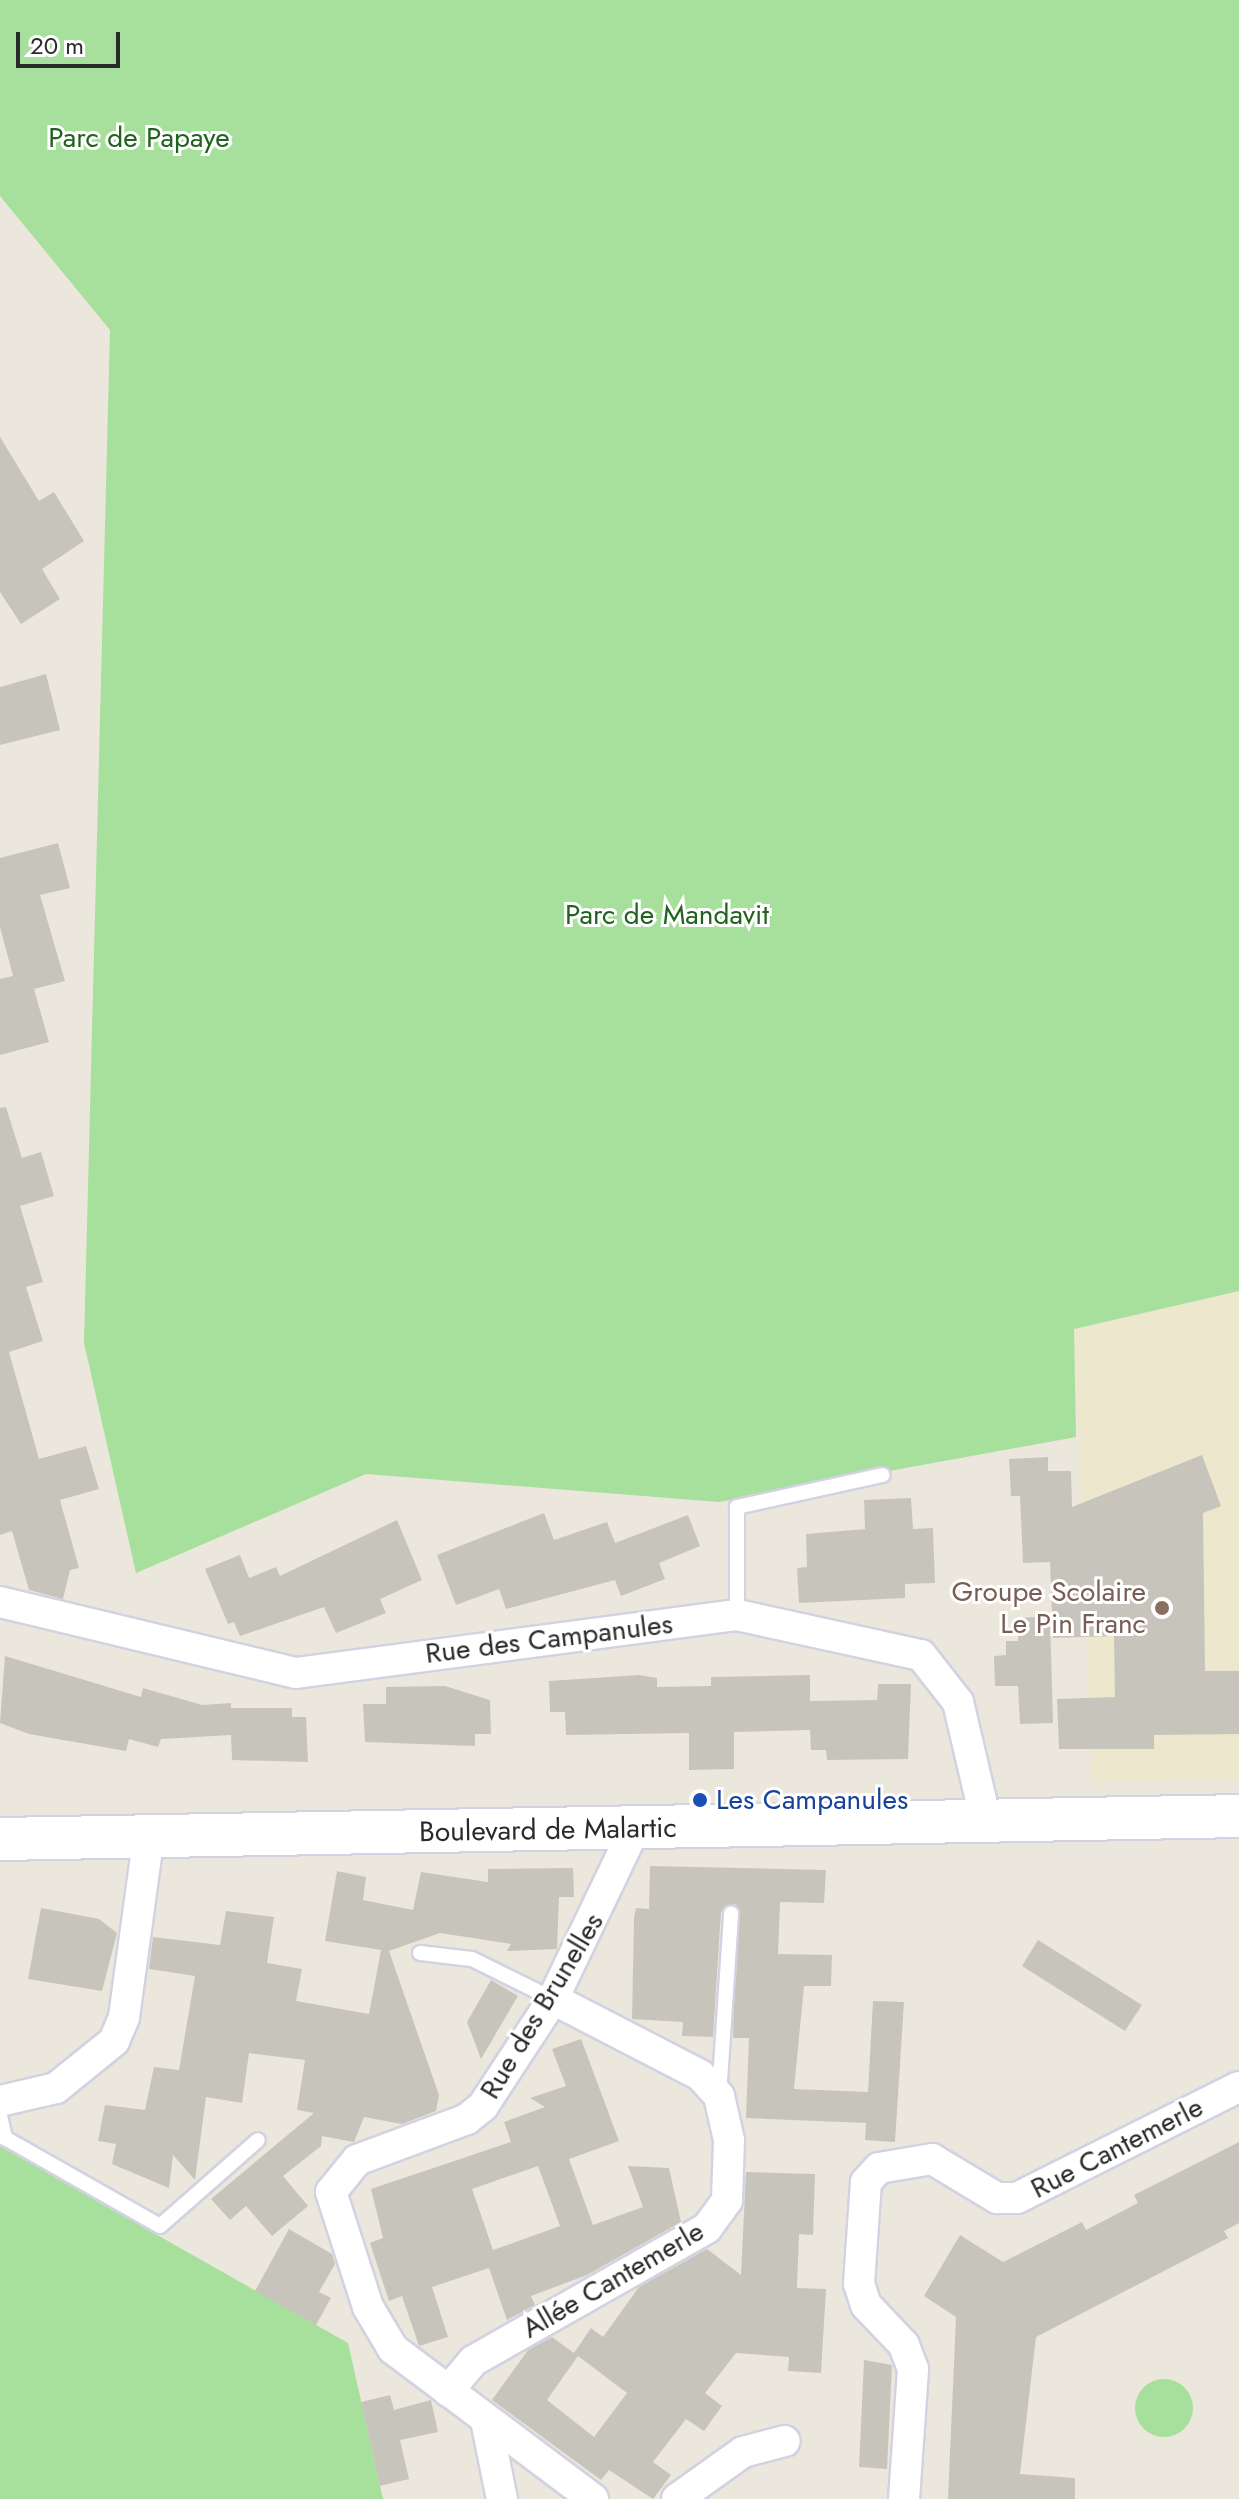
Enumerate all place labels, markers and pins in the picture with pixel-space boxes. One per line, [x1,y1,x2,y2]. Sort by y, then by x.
place label: Groupe Scolaire Le Pin Franc [952,1575,1146,1641]
marker: Groupe Scolaire Le Pin Franc [1153,1599,1171,1617]
place label: Les Campanules [716,1783,908,1817]
marker: Les Campanules [691,1791,709,1809]

